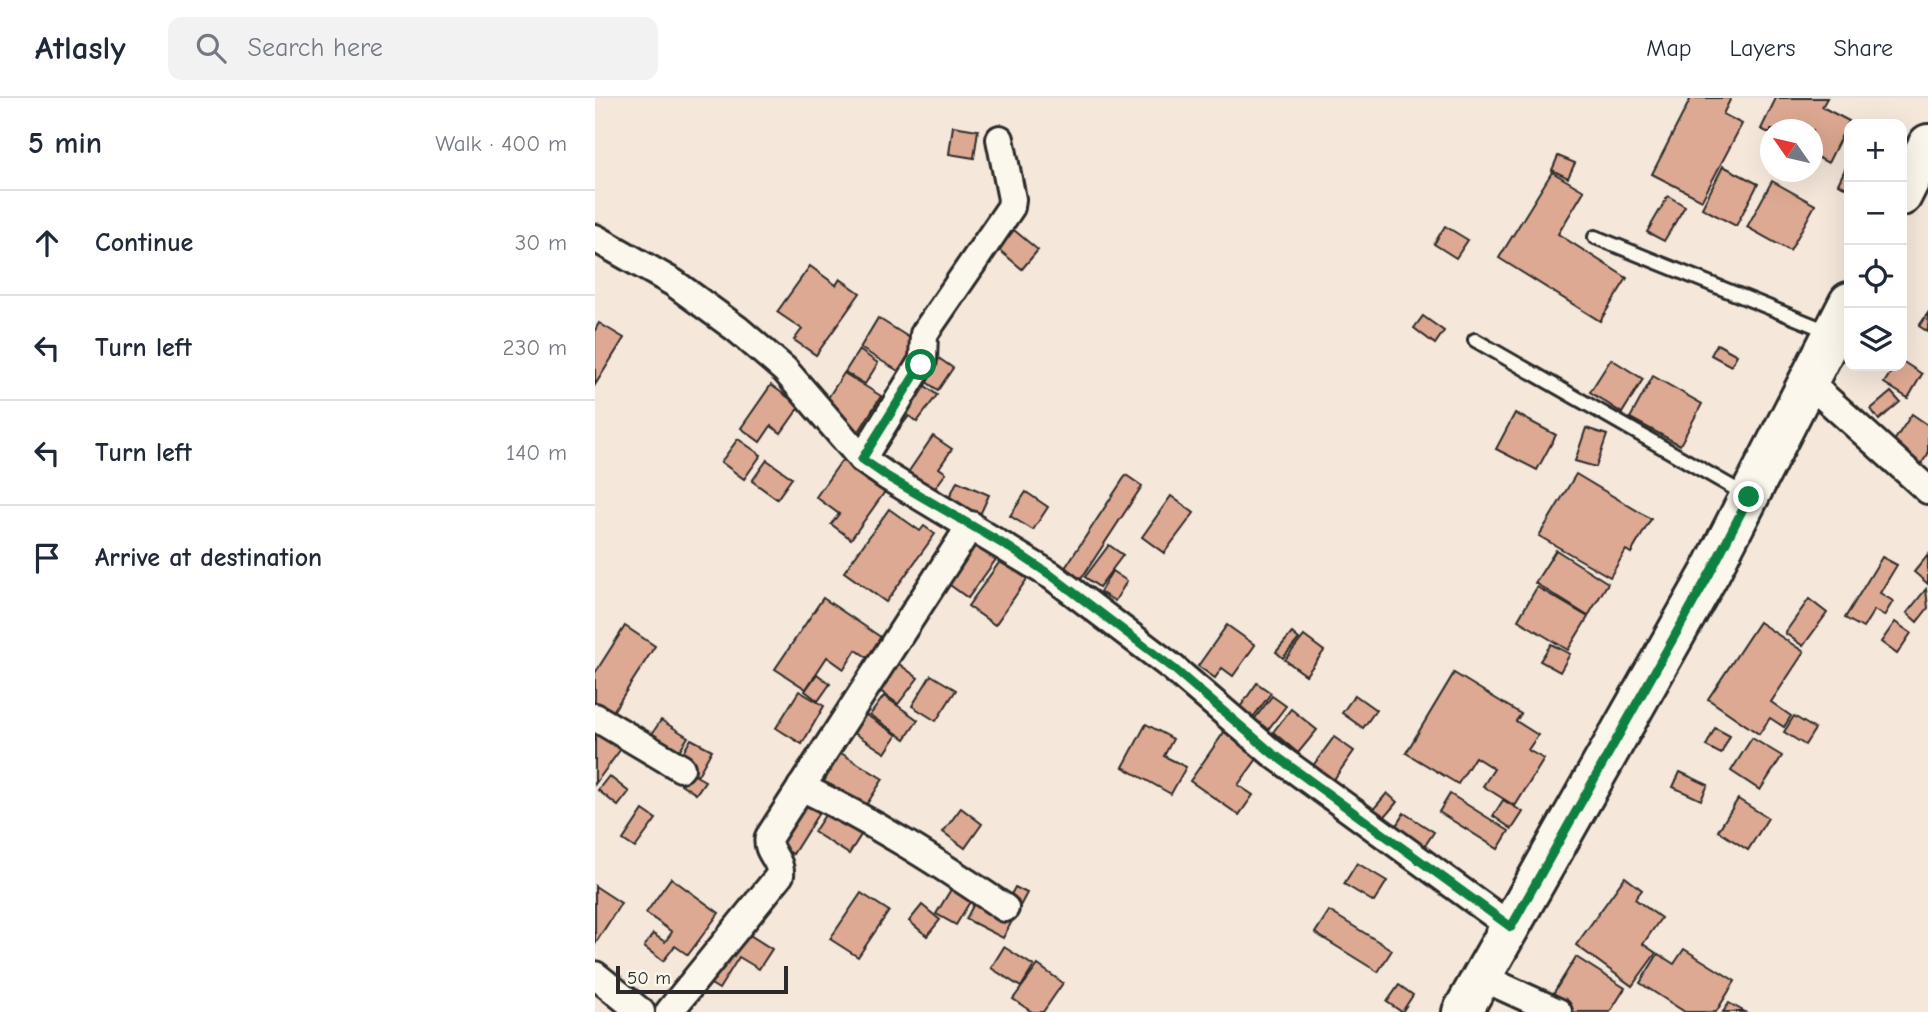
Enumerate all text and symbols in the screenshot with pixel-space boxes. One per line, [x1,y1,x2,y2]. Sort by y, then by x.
search box [168,17,658,80]
text: Atlasly [35,29,126,67]
icon: search [192,29,230,67]
text: Search here [248,33,383,63]
text: Map [1646,34,1692,62]
text: Layers [1730,34,1795,62]
text: Share [1833,34,1893,62]
north arrow [1760,119,1823,182]
map controls [1844,119,1907,371]
button: + [1844,119,1907,182]
text: 5 min [28,126,102,161]
text: Walk · 400 m [435,130,567,157]
button: − [1844,182,1907,245]
icon: ahead [28,224,66,262]
text: Continue [95,228,193,258]
text: 30 m [515,229,567,256]
button: locate [1844,245,1907,308]
button: layers [1844,308,1907,371]
icon: left [28,329,66,367]
text: Turn left [95,333,192,363]
text: 230 m [503,334,567,361]
route start [905,349,936,380]
icon: left [28,434,66,472]
text: Turn left [95,438,192,468]
text: 140 m [506,439,567,466]
route end [1733,481,1764,512]
icon: arrive [28,539,66,577]
text: Arrive at destination [95,543,322,573]
scale bar [616,963,787,995]
text: 50 m [627,967,671,989]

